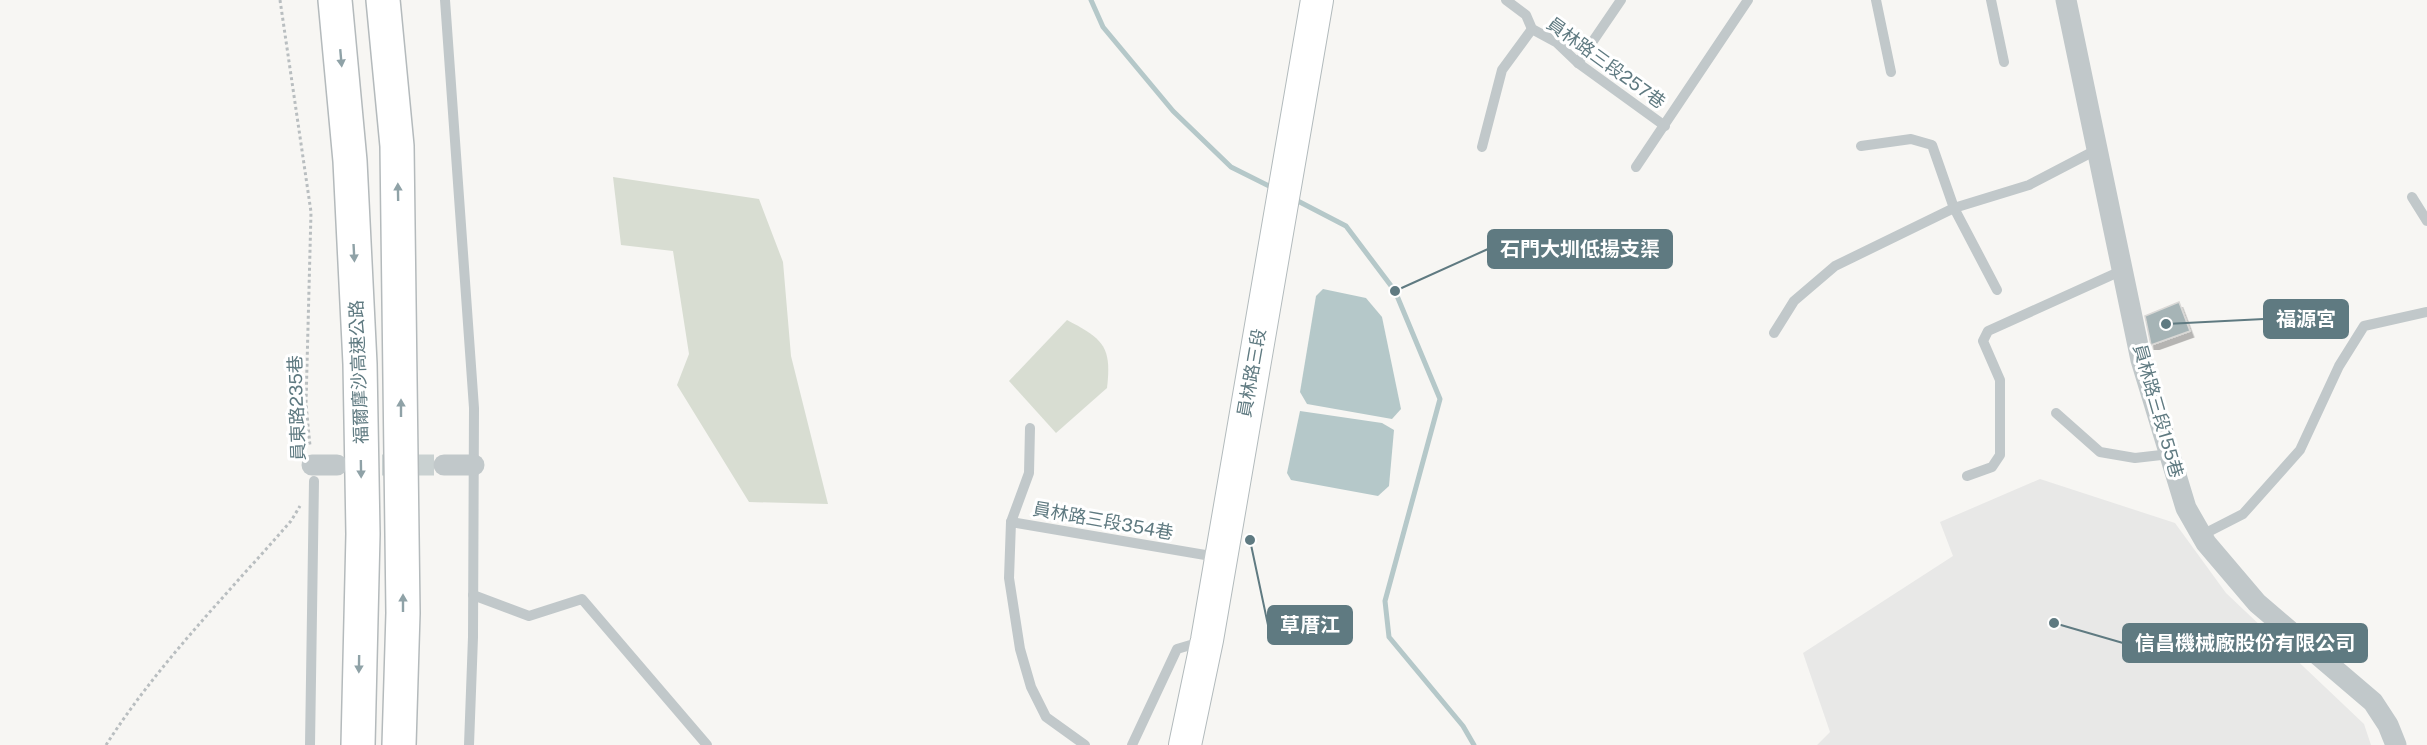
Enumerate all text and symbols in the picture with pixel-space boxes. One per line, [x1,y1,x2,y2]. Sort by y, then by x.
street label: 員林路三段257巷 [1543,13,1670,113]
one-way arrow [336,49,346,68]
one-way arrow [393,182,403,201]
callout: 石門大圳低揚支渠 [1488,230,1672,268]
text: 石門大圳低揚支渠 [1500,237,1660,261]
one-way arrow [350,243,359,262]
street label: 福爾摩沙高速公路 [345,300,372,444]
callout: 福源宮 [2264,300,2348,338]
text: 福源宮 [2276,307,2336,331]
street label: 員林路三段 [1233,327,1270,419]
street label: 員林路三段155巷 [2129,341,2188,480]
street label: 員東路235巷 [284,355,309,461]
one-way arrow [397,398,406,417]
one-way arrow [357,459,366,478]
street label: 員林路三段354巷 [1031,498,1175,543]
one-way arrow [398,593,408,612]
callout: 草厝江 [1268,606,1352,644]
text: 草厝江 [1280,613,1340,637]
callout: 信昌機械廠股份有限公司 [2123,624,2367,662]
text: 信昌機械廠股份有限公司 [2135,631,2355,655]
one-way arrow [355,654,364,673]

